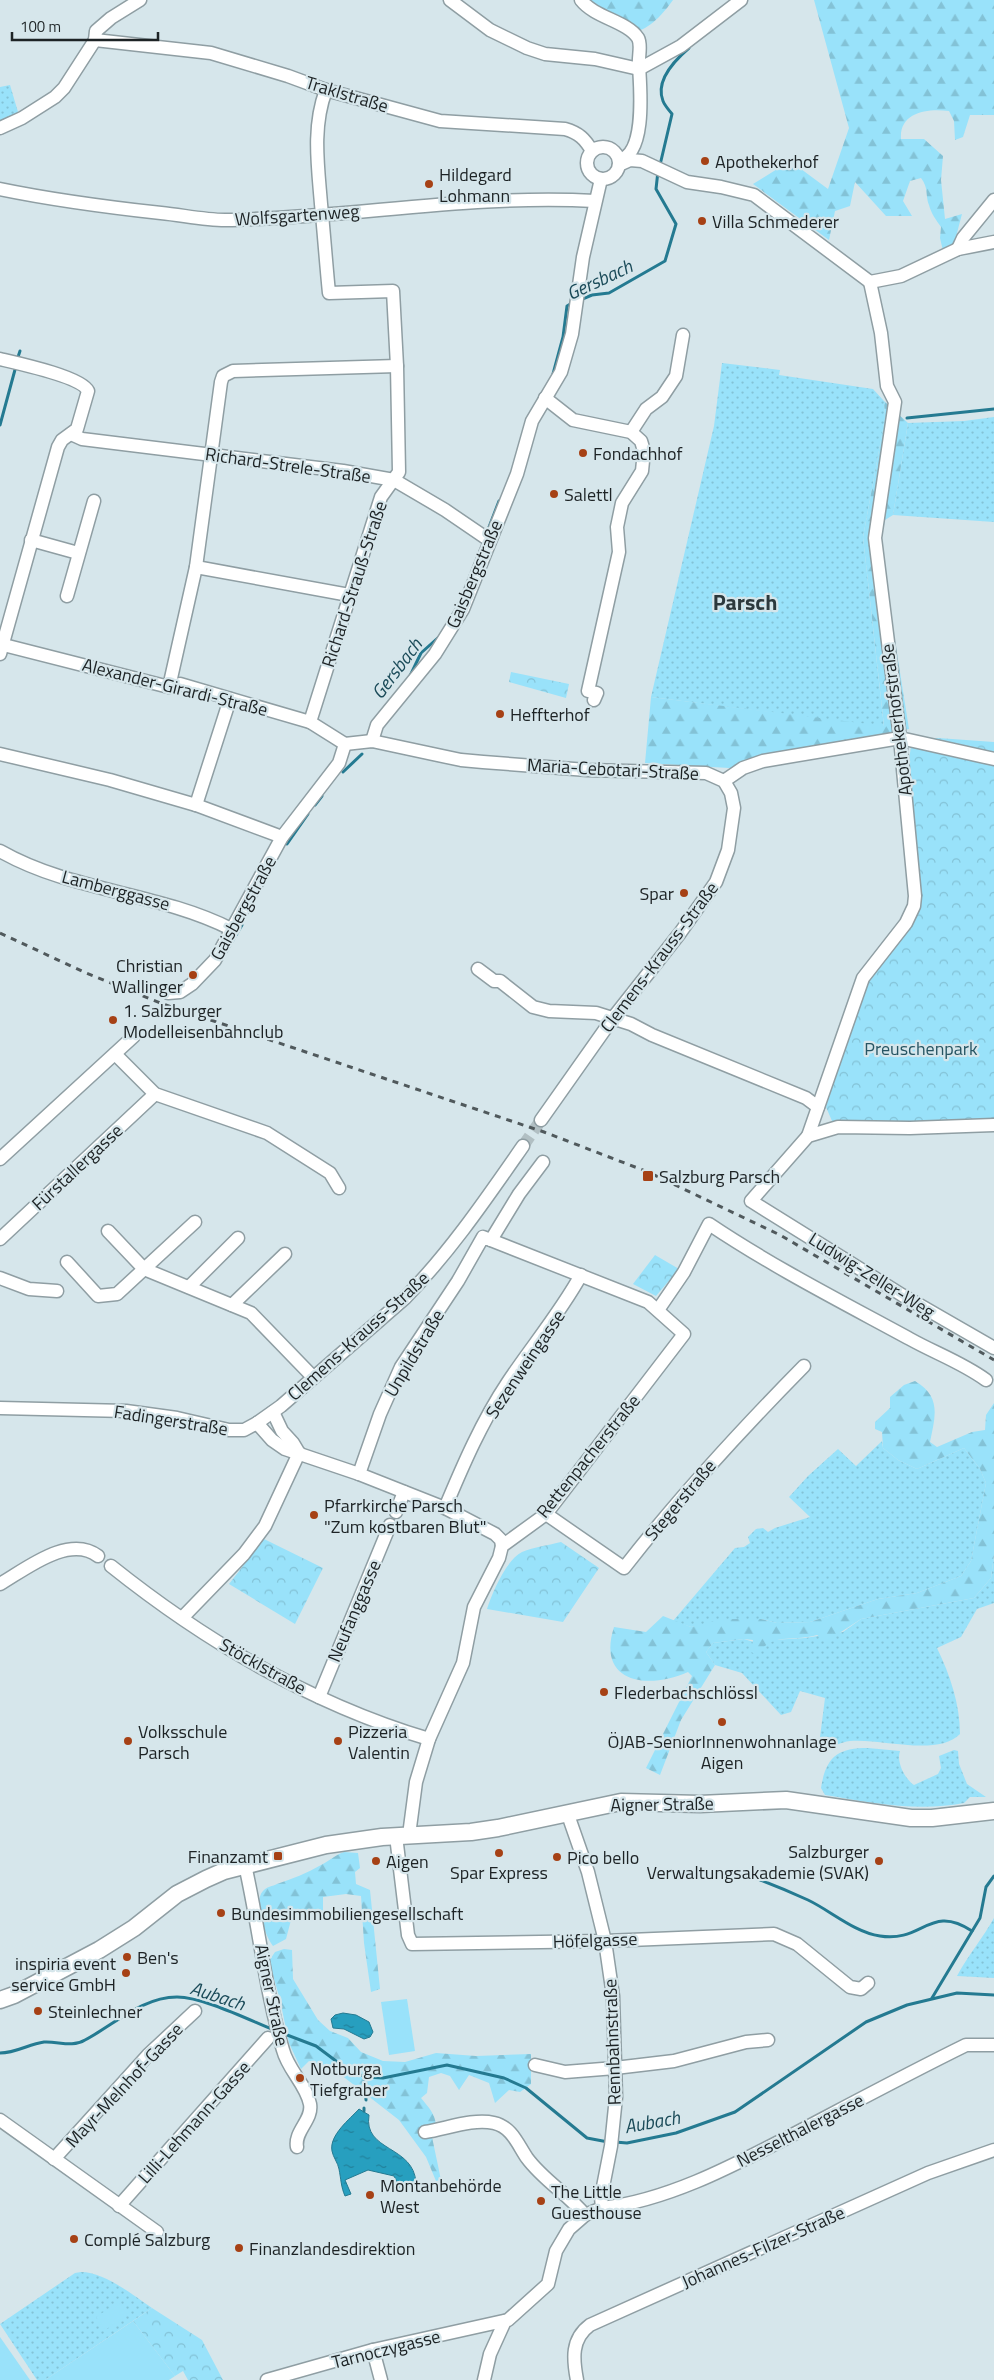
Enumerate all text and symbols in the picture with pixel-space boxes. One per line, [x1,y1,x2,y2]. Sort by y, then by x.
scale bar [12,10,159,42]
text: 100 m [20,15,61,38]
street label: Traklstraße [302,69,392,119]
place label: Apothekerhof [715,148,819,175]
marker: Apothekerhof [699,155,711,167]
place label: Hildegard Lohmann [439,161,512,209]
marker: Hildegard Lohmann [423,178,435,190]
street label: Wolfsgartenweg [234,197,360,233]
place label: Villa Schmederer [712,208,839,235]
marker: Villa Schmederer [696,215,708,227]
water label: Gersbach [561,251,637,307]
street label: Richard-Strele-Straße [204,440,372,490]
place label: Fondachhof [593,440,683,467]
marker: Fondachhof [577,447,589,459]
place label: Salettl [564,481,613,508]
marker: Salettl [548,488,560,500]
street label: Richard-Strauß-Straße [314,497,394,671]
street label: Gaisbergstraße [439,515,509,633]
district label: Parsch [713,585,777,619]
water label: Gersbach [363,631,429,705]
street label: Apothekerhofstraße [873,642,919,798]
street label: Alexander-Girardi-Straße [79,651,271,723]
place label: Heffterhof [510,701,590,728]
marker: Heffterhof [494,708,506,720]
street label: Maria-Cebotari-Straße [526,751,700,787]
street label: Gaisbergstraße [203,851,283,965]
street label: Lamberggasse [59,863,173,917]
street label: Clemens-Krauss-Straße [593,876,725,1038]
place label: Spar [640,880,674,907]
marker: Spar [678,887,690,899]
place label: Christian Wallinger [112,952,183,1000]
marker: Christian Wallinger [187,969,199,981]
place label: 1. Salzburger Modelleisenbahnclub [123,997,283,1045]
marker: 1. Salzburger Modelleisenbahnclub [107,1014,119,1026]
park label: Preuschenpark [864,1035,978,1062]
street label: Fürstallergasse [25,1117,129,1217]
place label: Salzburg Parsch [659,1163,780,1190]
marker: Salzburg Parsch [641,1169,655,1183]
street label: Ludwig-Zeller-Weg [804,1225,940,1325]
street label: Clemens-Krauss-Straße [281,1265,435,1407]
street label: Unpildstraße [377,1304,451,1402]
street label: Sezenweingasse [479,1304,571,1424]
street label: Rettenpacherstraße [530,1388,646,1524]
street label: Fadingerstraße [112,1398,230,1442]
street label: Stegerstraße [638,1453,722,1547]
place label: Pfarrkirche Parsch "Zum kostbaren Blut" [324,1492,486,1540]
marker: Pfarrkirche Parsch "Zum kostbaren Blut" [308,1509,320,1521]
street label: Neufanggasse [320,1556,388,1666]
street label: Stöcklstraße [215,1631,311,1701]
place label: Flederbachschlössl [614,1679,758,1706]
marker: Flederbachschlössl [598,1686,610,1698]
marker: ÖJAB-SeniorInnenwohnanlage Aigen [716,1716,728,1728]
place label: Volksschule Parsch [138,1718,227,1766]
place label: Pizzeria Valentin [348,1718,410,1766]
place label: ÖJAB-SeniorInnenwohnanlage Aigen [607,1728,837,1776]
marker: Volksschule Parsch [122,1735,134,1747]
marker: Pizzeria Valentin [332,1735,344,1747]
street label: Aigner Straße [610,1790,714,1818]
place label: Salzburger Verwaltungsakademie (SVAK) [647,1838,869,1886]
place label: Finanzamt [188,1843,269,1870]
place label: Pico bello [567,1844,639,1871]
marker: Spar Express [493,1847,505,1859]
place label: Aigen [386,1848,429,1875]
marker: Finanzamt [272,1850,284,1862]
marker: Pico bello [551,1851,563,1863]
marker: Aigen [370,1855,382,1867]
marker: Salzburger Verwaltungsakademie (SVAK) [873,1855,885,1867]
place label: Spar Express [450,1859,548,1886]
place label: Bundesimmobiliengesellschaft [231,1900,464,1927]
marker: Bundesimmobiliengesellschaft [215,1907,227,1919]
street label: Höfelgasse [552,1925,638,1955]
street label: Aigner Straße [248,1942,296,2048]
place label: Ben's [137,1944,179,1971]
place label: inspiria event service GmbH [11,1950,117,1998]
marker: Ben's [121,1951,133,1963]
marker: inspiria event service GmbH [120,1967,132,1979]
water label: Aubach [187,1973,250,2018]
street label: Rennbahnstraße [596,1978,628,2106]
place label: Steinlechner [48,1998,142,2025]
marker: Steinlechner [32,2005,44,2017]
street label: Mayr-Melnhof-Gasse [59,2016,189,2154]
street label: Lilli-Lehmann-Gasse [131,2055,257,2189]
place label: Notburga Tiefgraber [310,2055,388,2103]
marker: Notburga Tiefgraber [294,2072,306,2084]
street label: Nesselthalergasse [732,2086,868,2174]
water label: Aubach [622,2102,683,2140]
place label: Montanbehörde West [380,2172,501,2220]
place label: The Little Guesthouse [551,2178,642,2226]
marker: Montanbehörde West [364,2189,376,2201]
marker: The Little Guesthouse [535,2195,547,2207]
street label: Johannes-Filzer-Straße [677,2199,849,2295]
place label: Complé Salzburg [84,2226,210,2253]
marker: Complé Salzburg [68,2233,80,2245]
place label: Finanzlandesdirektion [249,2235,415,2262]
marker: Finanzlandesdirektion [233,2242,245,2254]
street label: Tarnoczygasse [329,2322,443,2376]

